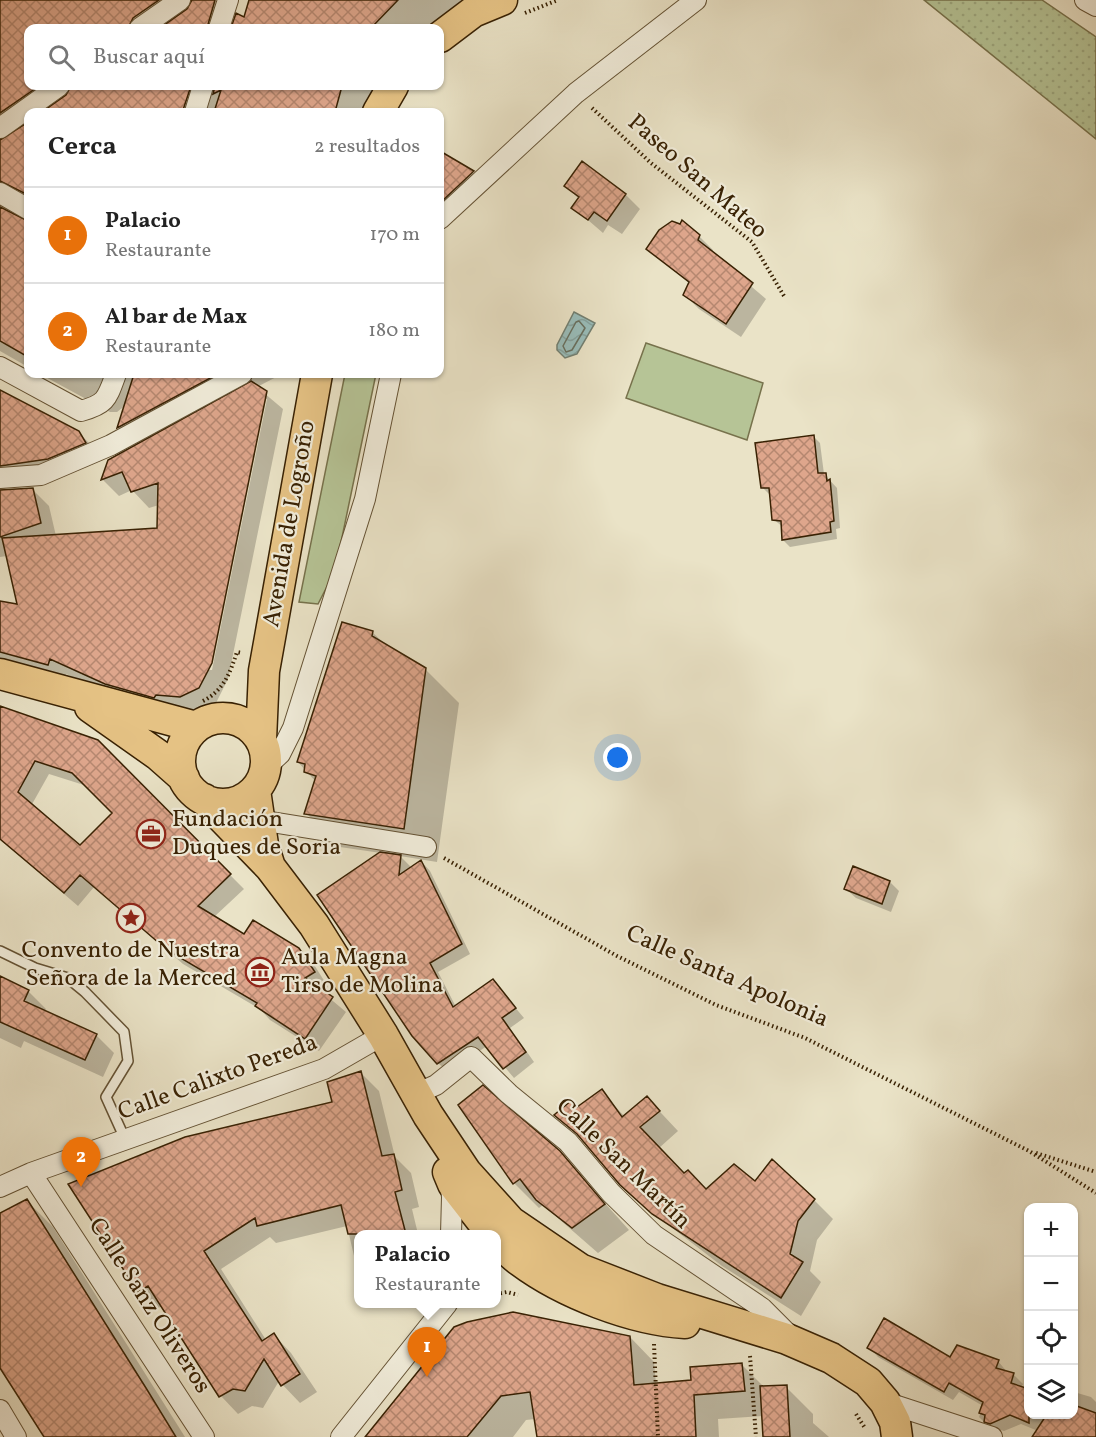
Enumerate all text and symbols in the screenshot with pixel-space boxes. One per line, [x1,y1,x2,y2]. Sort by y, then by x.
search box [24,24,444,90]
icon: search [45,41,78,74]
text: Buscar aquí [93,42,205,73]
street label: Paseo San Mateo [620,107,774,247]
text: Cerca [48,129,117,165]
text: 2 resultados [314,133,420,161]
text: Palacio [105,206,181,237]
text: 1 [63,221,72,249]
text: 170 m [370,221,420,249]
text: Restaurante [105,237,211,265]
text: Al bar de Max [105,302,247,333]
text: 2 [62,317,73,345]
text: 180 m [368,317,420,345]
text: Restaurante [105,333,211,361]
street label: Avenida de Logroño [255,418,325,630]
your location [603,743,632,772]
place label: Fundación Duques de Soria [172,803,341,865]
office icon: Fundación Duques de Soria [135,818,167,850]
place icon: Convento de Nuestra Señora de la Merced [115,902,147,934]
street label: Calle Santa Apolonia [620,917,834,1037]
place label: Convento de Nuestra Señora de la Merced [22,934,240,996]
place label: Aula Magna Tirso de Molina [281,941,444,1003]
museum icon: Aula Magna Tirso de Molina [244,956,276,988]
street label: Calle Calixto Pereda [113,1026,323,1130]
street label: Calle San Martín [548,1090,698,1238]
pin: 2 [62,1138,100,1187]
map controls [1024,1203,1078,1419]
button: + [1024,1203,1078,1257]
street label: Calle Sanz Oliveros [79,1211,219,1401]
popup [354,1230,501,1308]
text: Palacio [374,1240,450,1271]
button: − [1024,1257,1078,1311]
text: Restaurante [374,1271,481,1299]
button: locate [1024,1311,1078,1365]
pin: 1 [408,1328,446,1377]
button: layers [1024,1365,1078,1419]

